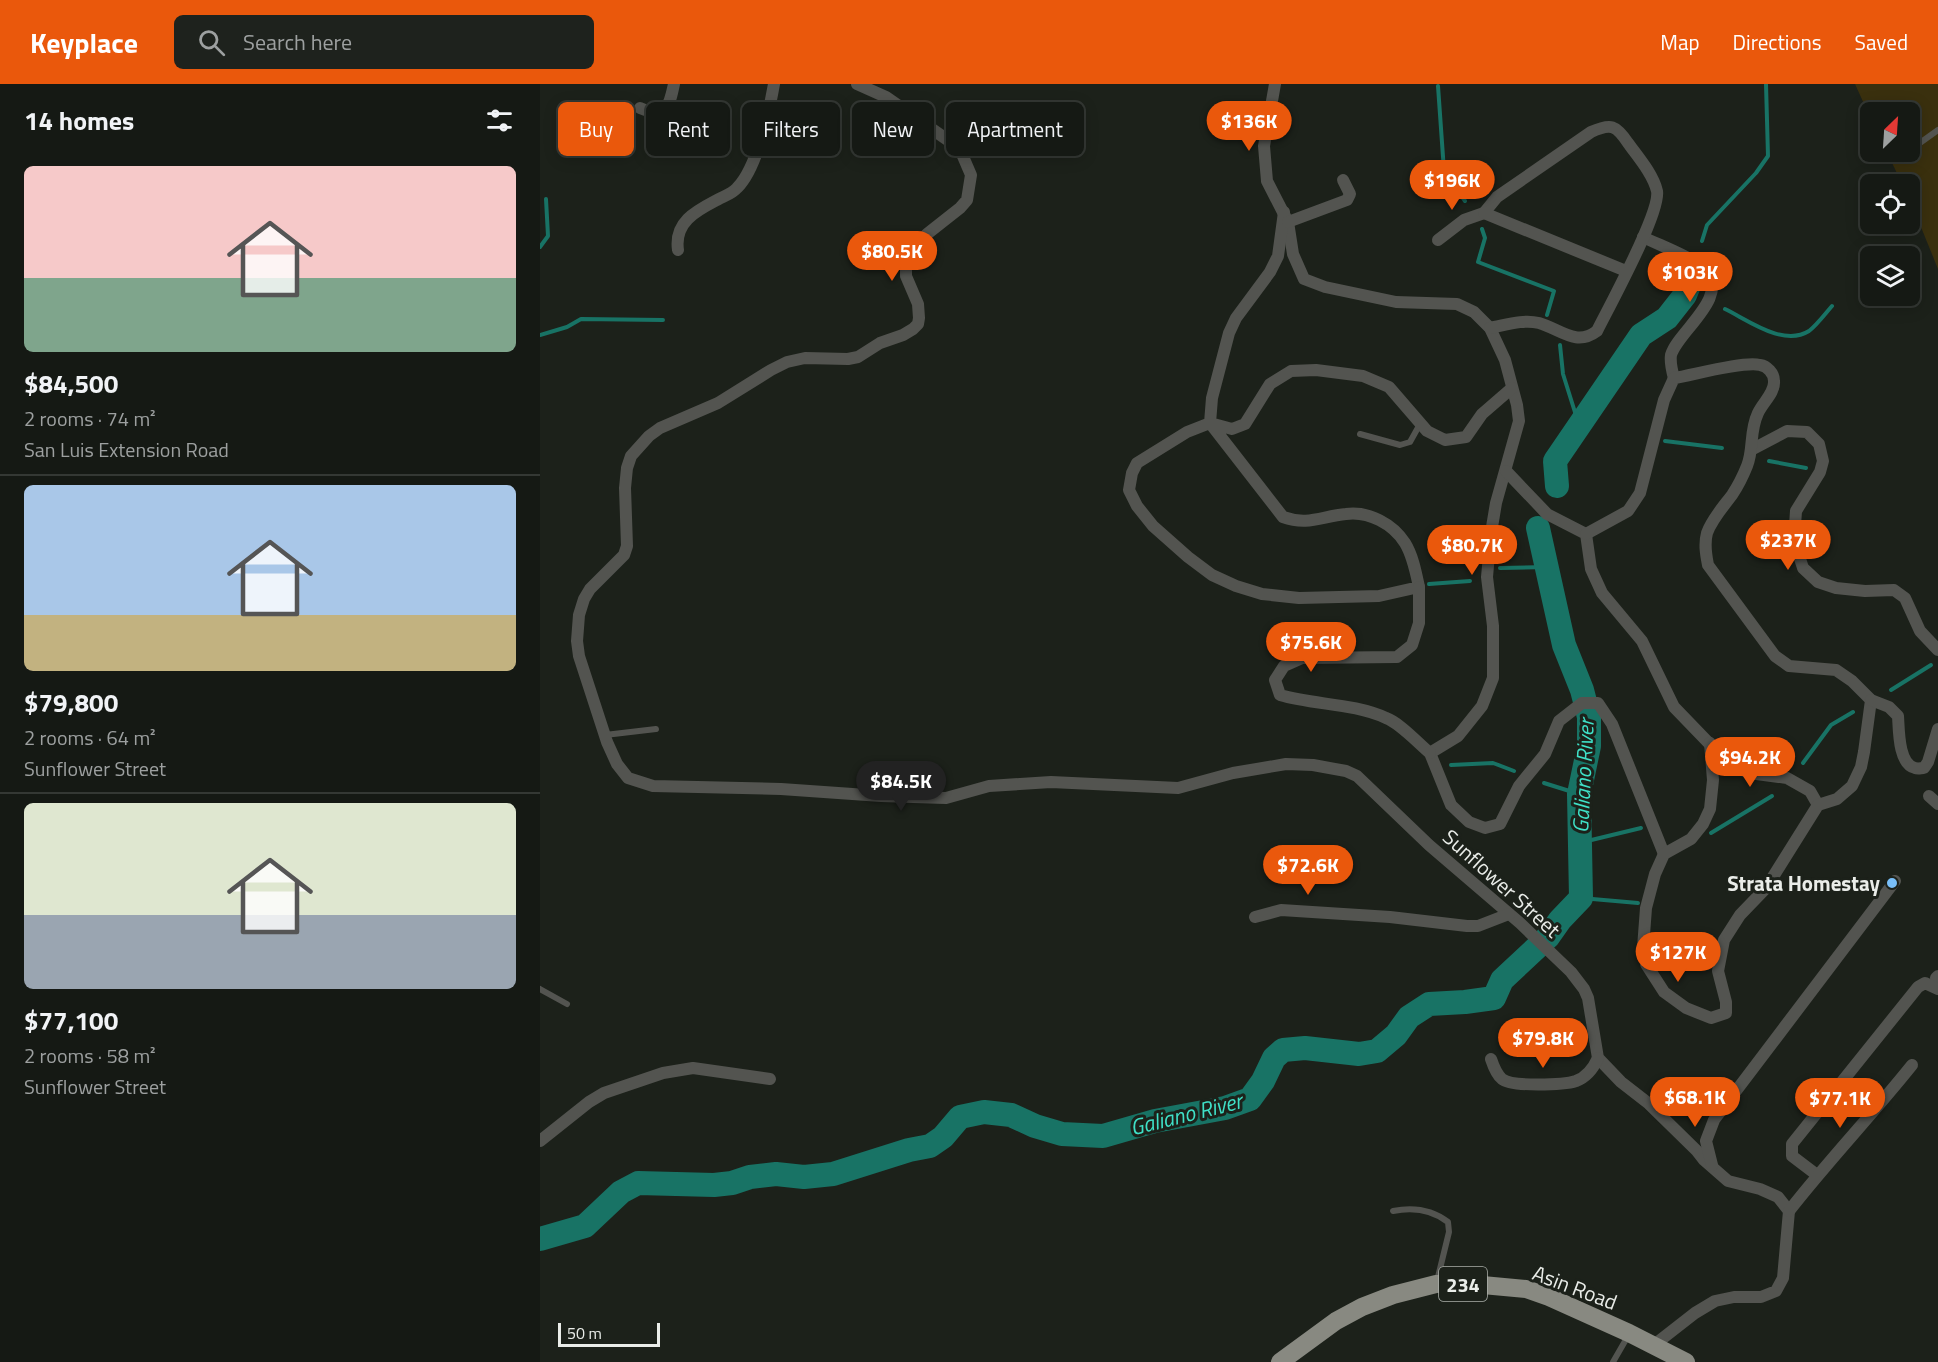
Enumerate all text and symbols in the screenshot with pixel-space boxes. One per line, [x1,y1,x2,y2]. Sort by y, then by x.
search box [174,15,594,69]
text: Keyplace [30,21,138,64]
text: Search here [243,25,352,59]
icon: search [195,26,228,59]
text: Map [1660,26,1700,58]
text: Directions [1733,26,1822,58]
text: Saved [1855,26,1908,58]
text: 14 homes [24,101,134,140]
pin: $136K [1207,101,1291,152]
chip: Buy [558,102,634,156]
chip: Rent [646,102,730,156]
chip: Filters [742,102,840,156]
chip: New [852,102,934,156]
chip: Apartment [946,102,1084,156]
north arrow [1860,102,1920,162]
map controls [1860,102,1920,306]
icon: filters [483,104,516,137]
text: $136K [1221,105,1277,136]
pin: $196K [1410,160,1494,211]
text: $196K [1424,164,1480,195]
button: locate [1860,174,1920,234]
icon: home [216,205,324,313]
pin: $80.5K [843,231,941,282]
text: $80.5K [861,235,923,266]
button: layers [1860,246,1920,306]
pin: $103K [1648,252,1732,303]
text: $103K [1662,256,1718,287]
text: $84,500 [24,364,118,403]
text: 2 rooms · 74 m² [24,403,156,434]
text: San Luis Extension Road [24,434,229,465]
pin: $237K [1746,520,1830,571]
icon: home [216,524,324,632]
text: $237K [1760,524,1816,555]
pin: $80.7K [1423,525,1521,576]
text: $80.7K [1441,529,1503,560]
pin: $75.6K [1262,622,1360,673]
text: $75.6K [1280,626,1342,657]
text: $79,800 [24,683,118,722]
water label: Galiano River [1563,715,1603,834]
text: 2 rooms · 64 m² [24,722,156,753]
pin: $94.2K [1701,737,1799,788]
text: $94.2K [1719,741,1781,772]
text: Sunflower Street [24,753,166,784]
pin: $84.5K [852,761,950,812]
text: $84.5K [870,765,932,796]
street label: Sunflower Street [1436,821,1569,945]
icon: home [216,842,324,950]
pin: $72.6K [1259,845,1357,896]
text: $72.6K [1277,849,1339,880]
place label: Strata Homestay [1727,867,1880,899]
marker: Strata Homestay [1885,876,1899,890]
pin: $127K [1636,932,1720,983]
text: $127K [1650,936,1706,967]
text: $77,100 [24,1001,118,1040]
pin: $79.8K [1494,1018,1592,1069]
text: $79.8K [1512,1022,1574,1053]
text: 2 rooms · 58 m² [24,1040,156,1071]
text: Sunflower Street [24,1071,166,1102]
pin: $68.1K [1646,1077,1744,1128]
pin: $77.1K [1791,1078,1889,1129]
text: $68.1K [1664,1081,1726,1112]
text: $77.1K [1809,1082,1871,1113]
water label: Galiano River [1126,1083,1249,1144]
street label: Asin Road [1528,1256,1622,1318]
road number: 234 [1439,1267,1487,1301]
scale bar [558,1320,660,1348]
text: 50 m [567,1321,602,1345]

